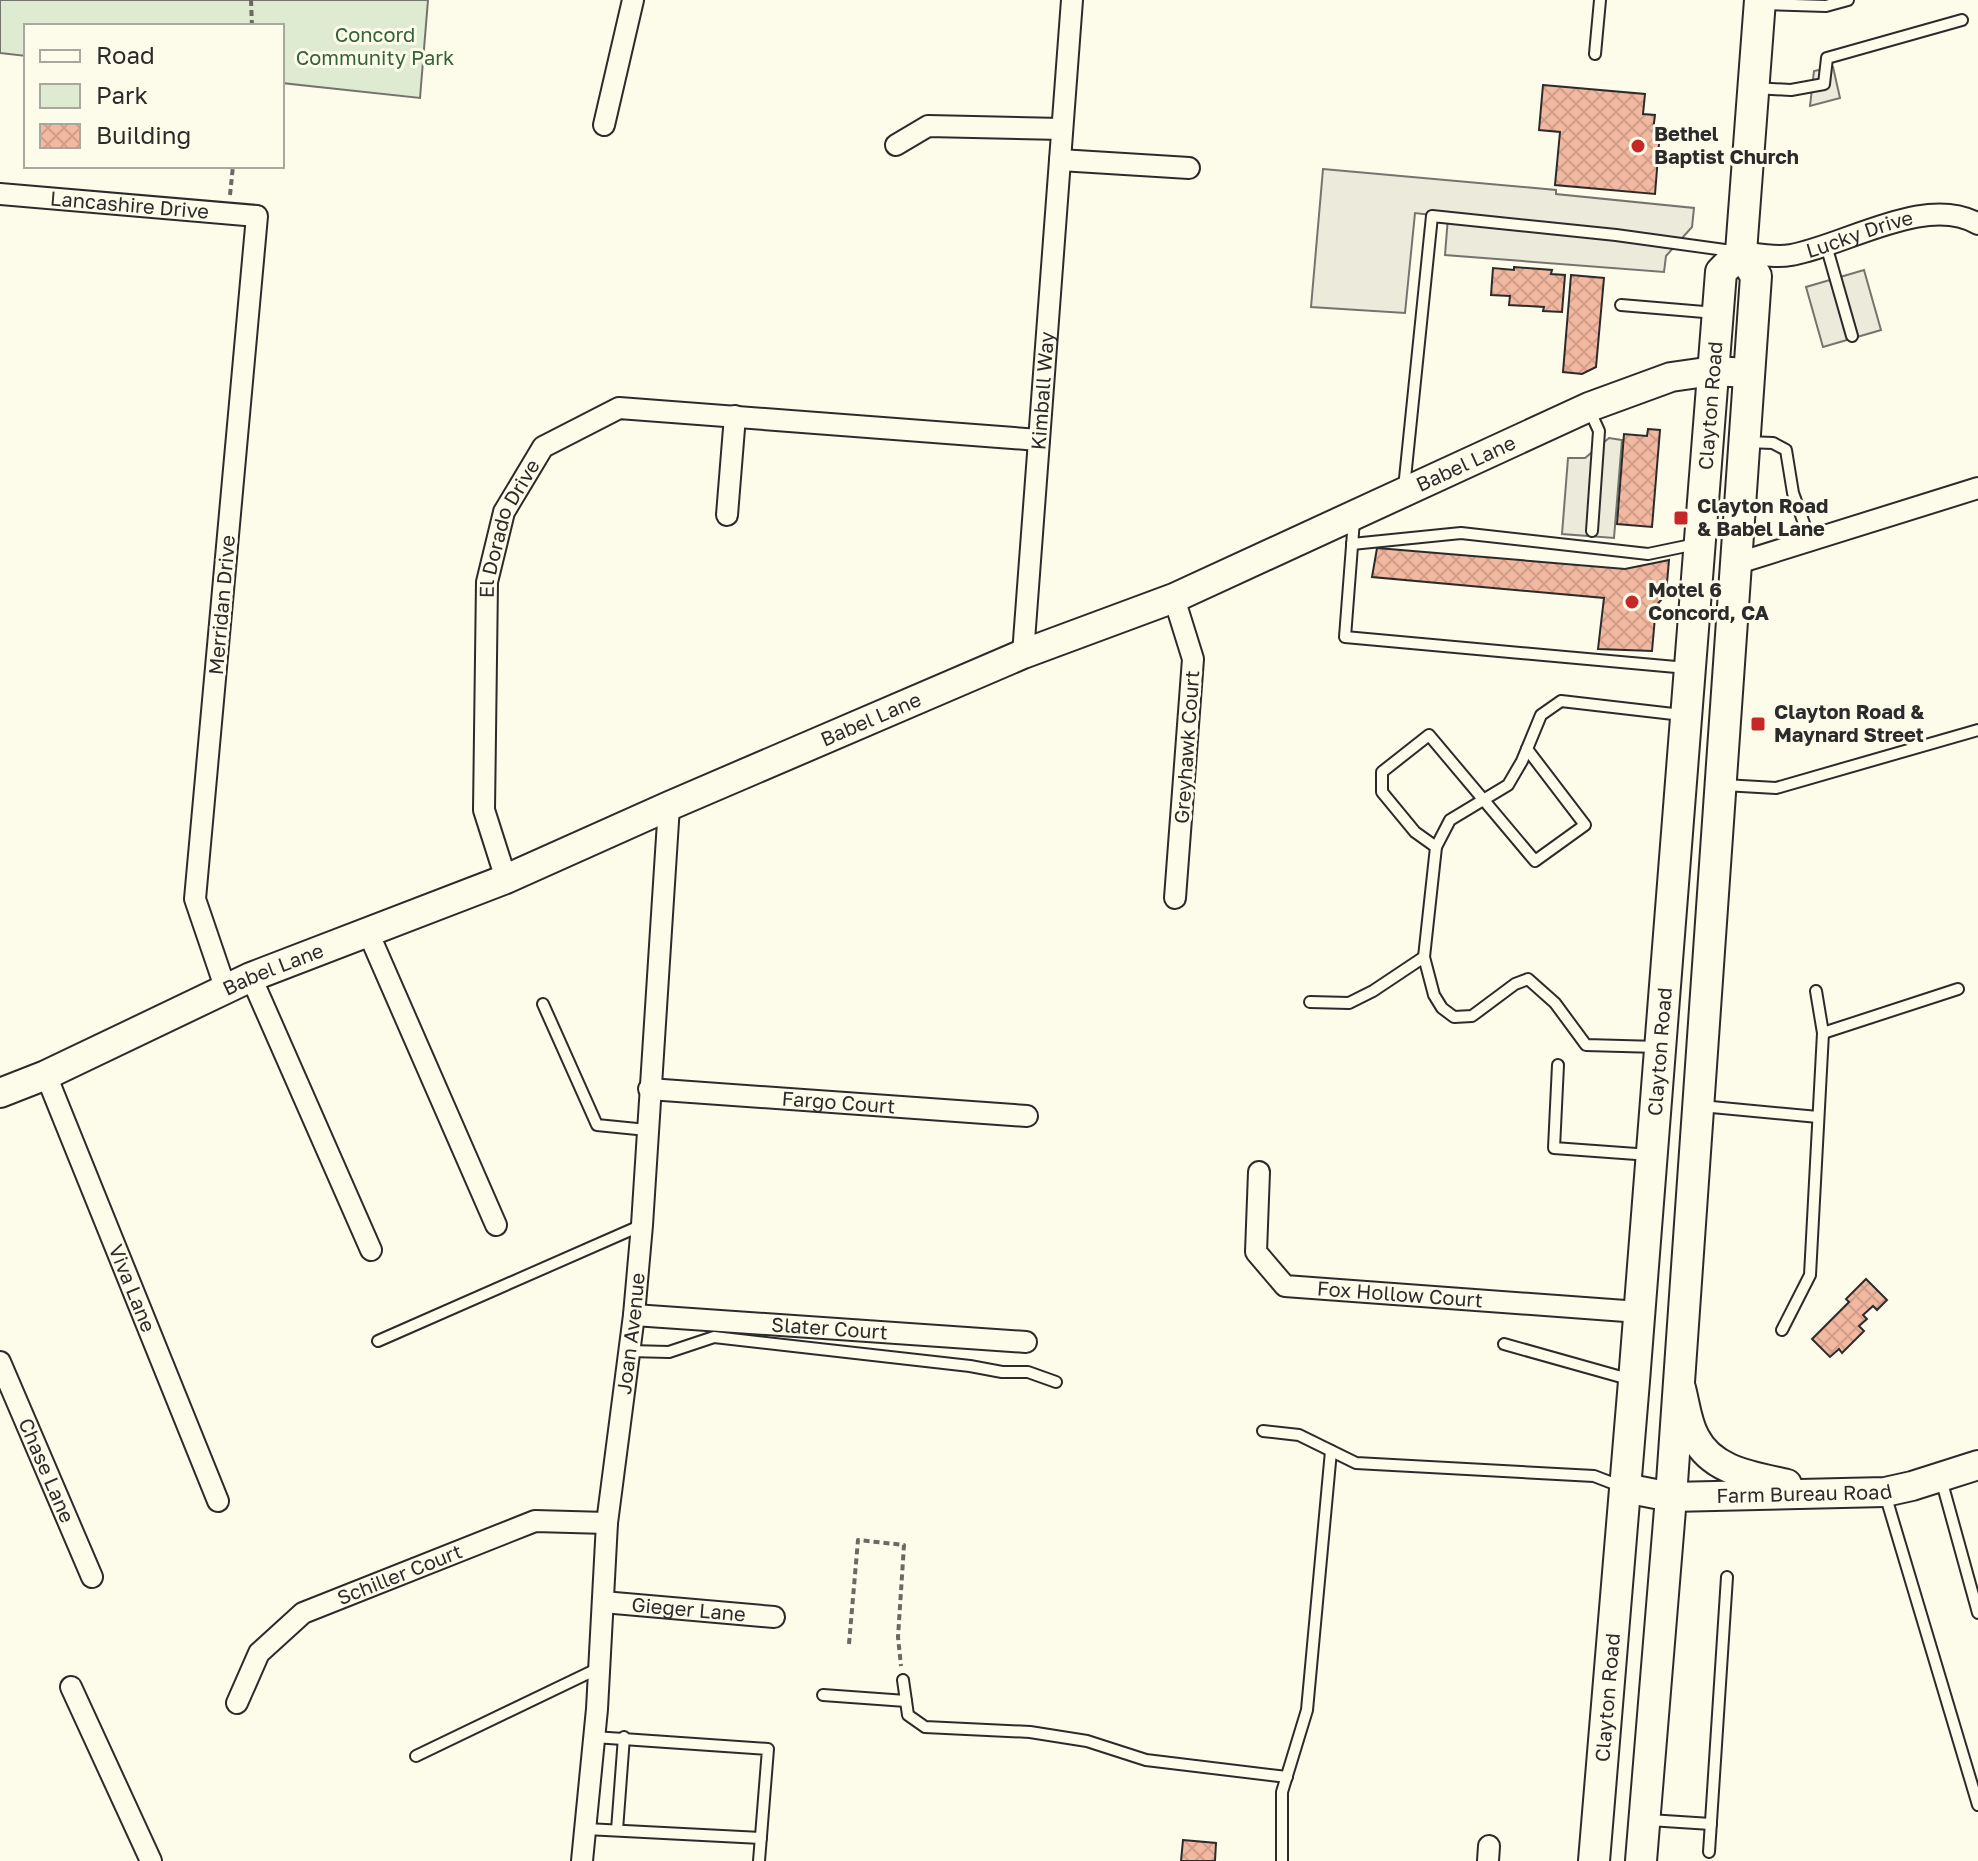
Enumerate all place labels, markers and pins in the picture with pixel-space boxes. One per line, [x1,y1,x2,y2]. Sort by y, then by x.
place label: Bethel Baptist Church [1654,121,1799,168]
marker: Bethel Baptist Church [1629,137,1647,155]
place label: Clayton Road & Babel Lane [1697,493,1828,540]
marker: Clayton Road & Babel Lane [1672,509,1690,527]
place label: Motel 6 Concord, CA [1648,577,1769,624]
marker: Motel 6 Concord, CA [1623,593,1641,611]
place label: Clayton Road & Maynard Street [1774,699,1925,746]
marker: Clayton Road & Maynard Street [1749,715,1767,733]

